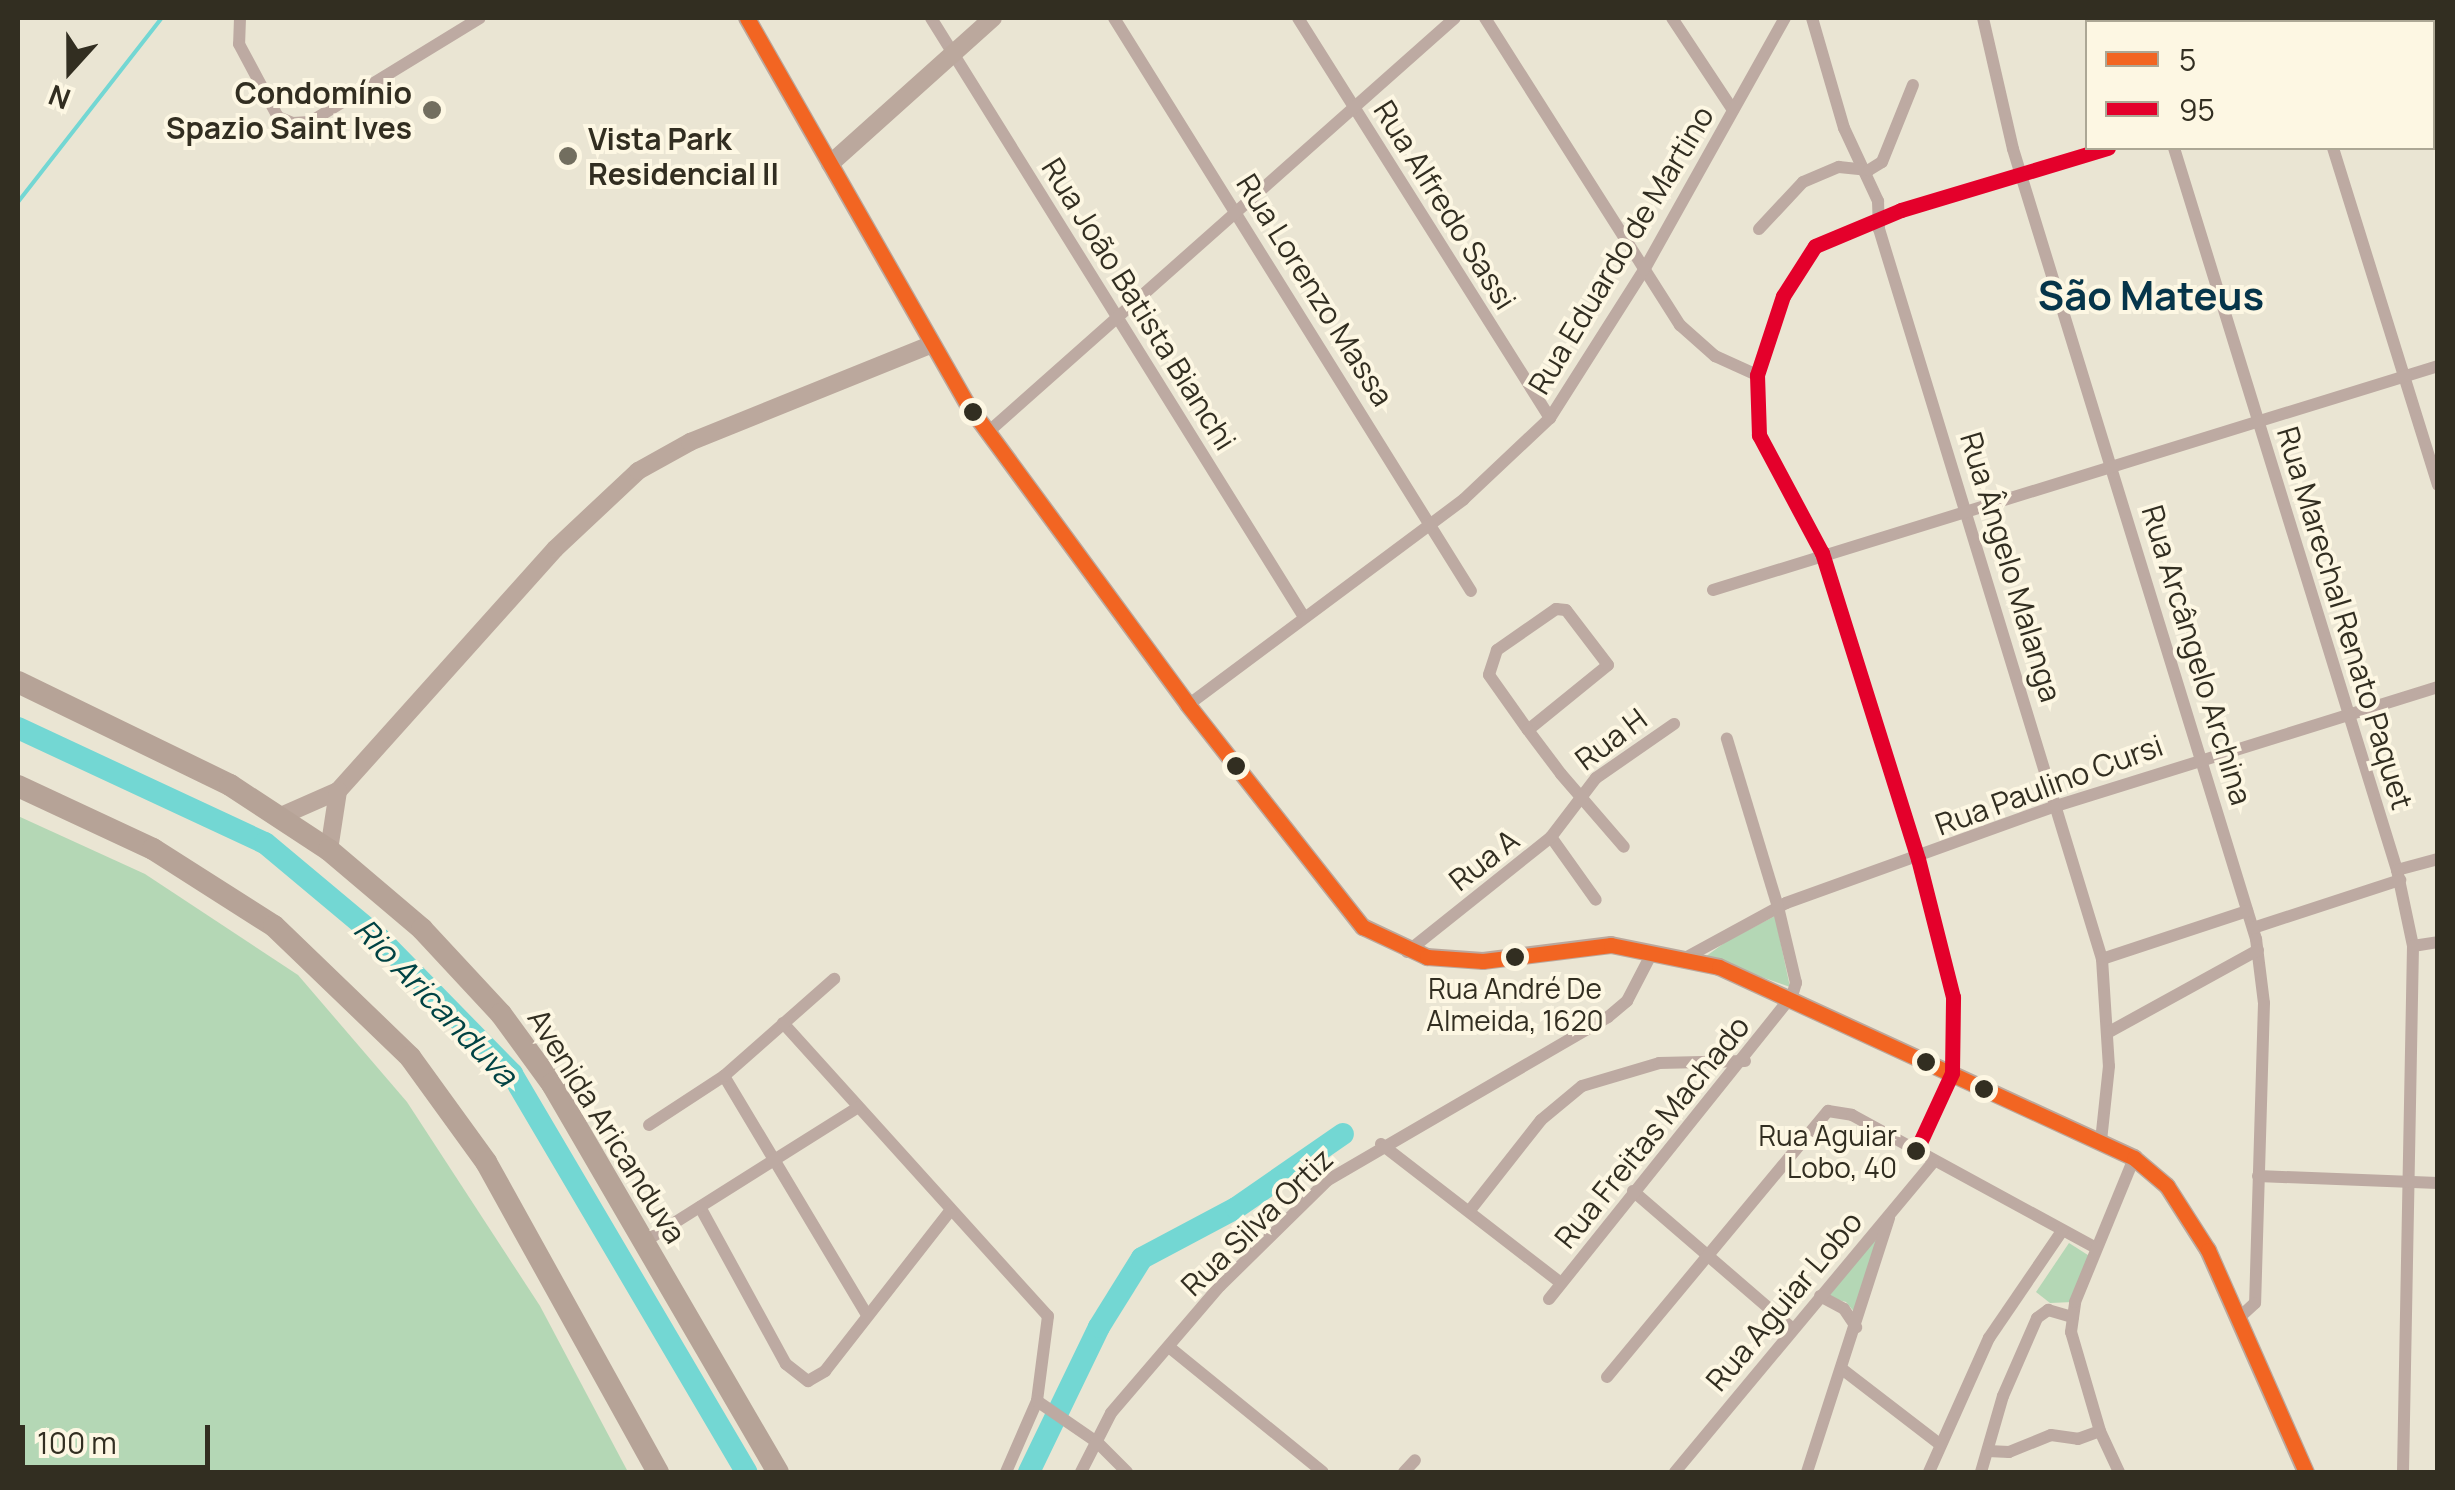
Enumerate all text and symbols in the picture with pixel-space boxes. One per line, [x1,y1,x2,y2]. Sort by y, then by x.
north arrow [20,20,120,120]
legend [2085,20,2435,150]
text: 5 [2179,39,2196,80]
place label: Condomínio Spazio Saint Ives [166,75,412,146]
text: N [43,77,75,119]
text: 95 [2179,89,2215,130]
street label: Rua Alfredo Sassi [1366,94,1524,316]
marker: Condomínio Spazio Saint Ives [421,99,443,121]
street label: Rua Eduardo de Martino [1521,100,1721,400]
place label: Vista Park Residencial II [588,121,779,192]
marker: Vista Park Residencial II [557,145,579,167]
street label: Rua João Batista Bianchi [1034,151,1244,457]
street label: Rua Lorenzo Massa [1229,168,1401,412]
district label: São Mateus [2038,271,2264,319]
unlabelled marker [963,402,983,422]
street label: Rua Marechal Renato Paquet [2270,422,2420,814]
street label: Rua Ângelo Malanga [1953,428,2069,706]
street label: Rua Arcângelo Archina [2134,501,2260,809]
street label: Rua H [1568,701,1654,777]
street label: Rua Paulino Cursi [1931,727,2167,843]
unlabelled marker [1226,756,1246,776]
street label: Rua A [1442,822,1526,898]
water label: Rio Aricanduva [347,910,525,1094]
marker: Rua André De Almeida, 1620 [1505,947,1525,967]
place label: Rua André De Almeida, 1620 [1426,971,1604,1037]
street label: Avenida Aricanduva [520,1002,694,1250]
street label: Rua Freitas Machado [1547,1009,1757,1255]
unlabelled marker [1916,1052,1936,1072]
unlabelled marker [1974,1079,1994,1099]
place label: Rua Aguiar Lobo, 40 [1758,1118,1897,1184]
street label: Rua Silva Ortiz [1174,1141,1340,1303]
marker: Rua Aguiar Lobo, 40 [1906,1141,1926,1161]
street label: Rua Aguiar Lobo [1699,1204,1869,1398]
scale bar [25,1405,215,1467]
text: 100 m [37,1422,117,1463]

